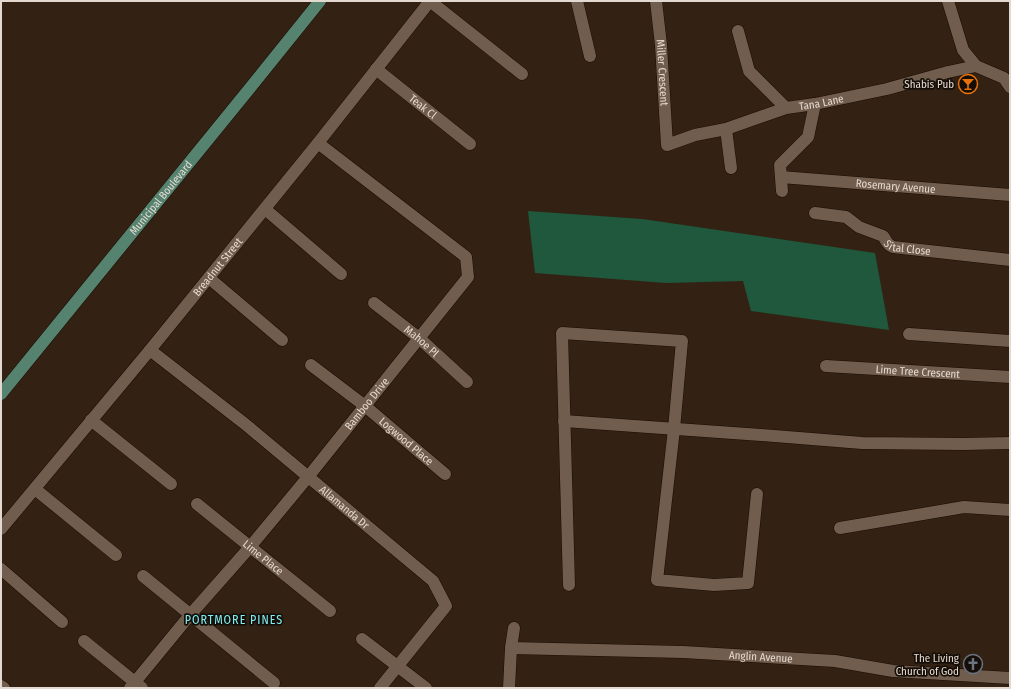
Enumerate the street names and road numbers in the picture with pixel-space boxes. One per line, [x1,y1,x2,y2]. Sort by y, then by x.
street label: Miller Crescent [654,39,671,107]
street label: Teak Cl [407,92,439,121]
street label: Tana Lane [798,92,845,113]
street label: Municipal Boulevard [127,158,195,237]
street label: Rosemary Avenue [855,176,936,196]
street label: Breadnut Street [190,235,245,299]
street label: Sital Close [881,237,931,258]
street label: Mahoe Pl [402,323,442,360]
street label: Lime Tree Crescent [875,362,961,381]
street label: Bamboo Drive [342,375,392,432]
street label: Logwood Place [377,415,436,468]
street label: Allamanda Dr [317,483,372,532]
street label: Lime Place [240,537,286,577]
street label: Anglin Avenue [728,648,793,665]

